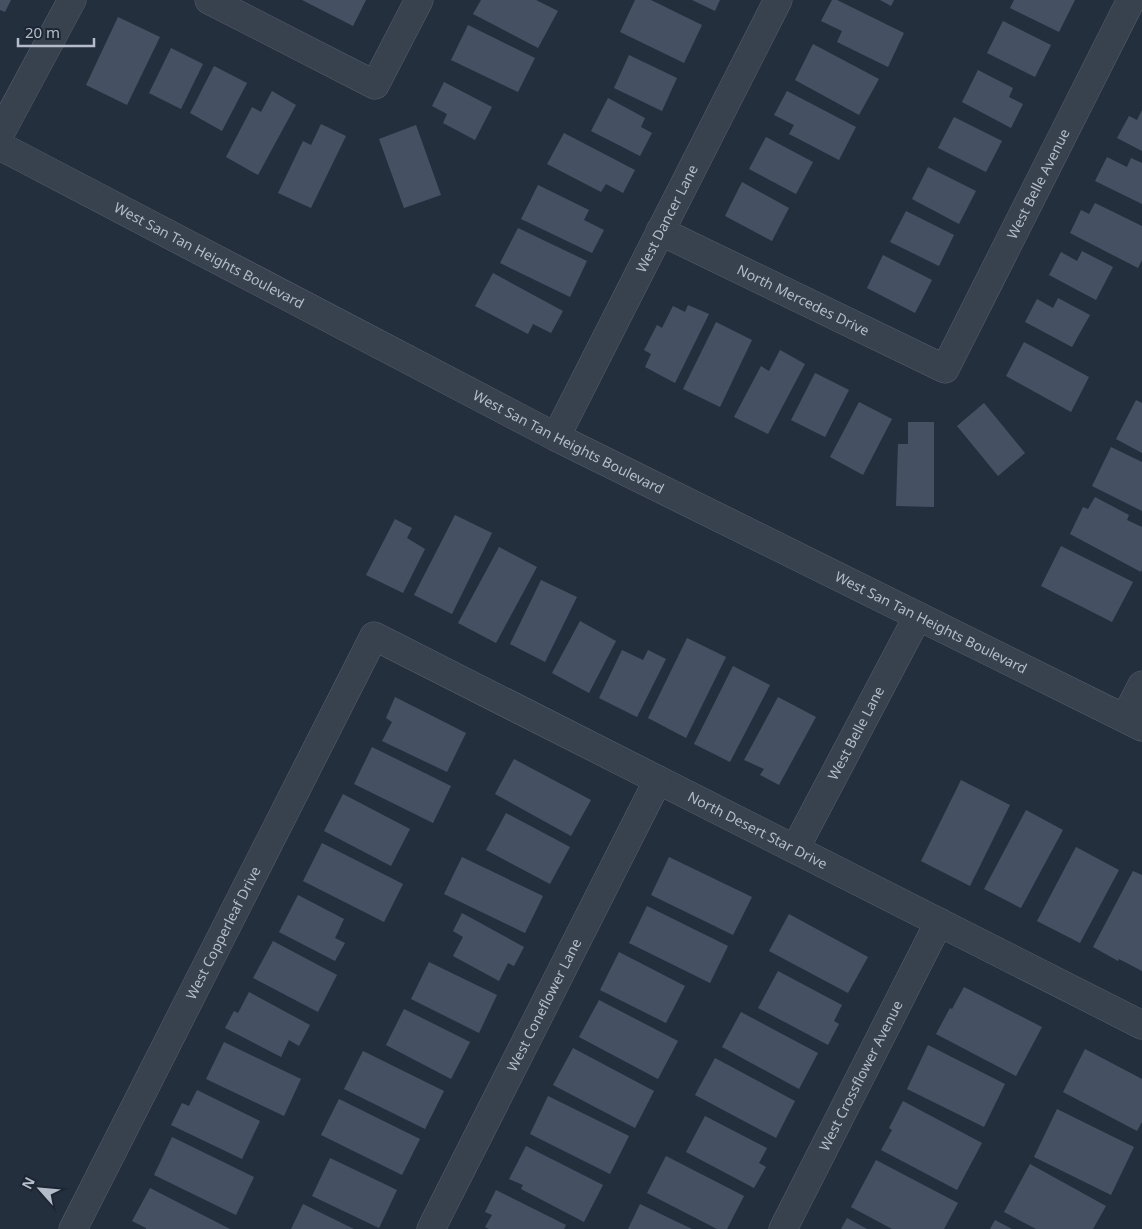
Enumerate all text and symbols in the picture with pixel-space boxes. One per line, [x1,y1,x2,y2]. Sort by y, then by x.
scale bar [18,15,94,47]
text: 20 m [25,22,60,42]
street label: West Belle Avenue [1002,125,1074,242]
street label: West Dancer Lane [631,161,702,276]
street label: West San Tan Heights Boulevard [111,197,308,313]
street label: North Mercedes Drive [734,260,873,340]
street label: West San Tan Heights Boulevard [470,385,667,498]
street label: West San Tan Heights Boulevard [832,567,1030,678]
street label: West Belle Lane [823,683,888,783]
street label: North Desert Star Drive [685,787,831,873]
street label: West Copperleaf Drive [181,863,265,1003]
street label: West Coneflower Lane [502,935,585,1075]
street label: West Crossflower Avenue [814,997,907,1154]
north arrow [15,1164,65,1214]
text: N [17,1173,39,1192]

